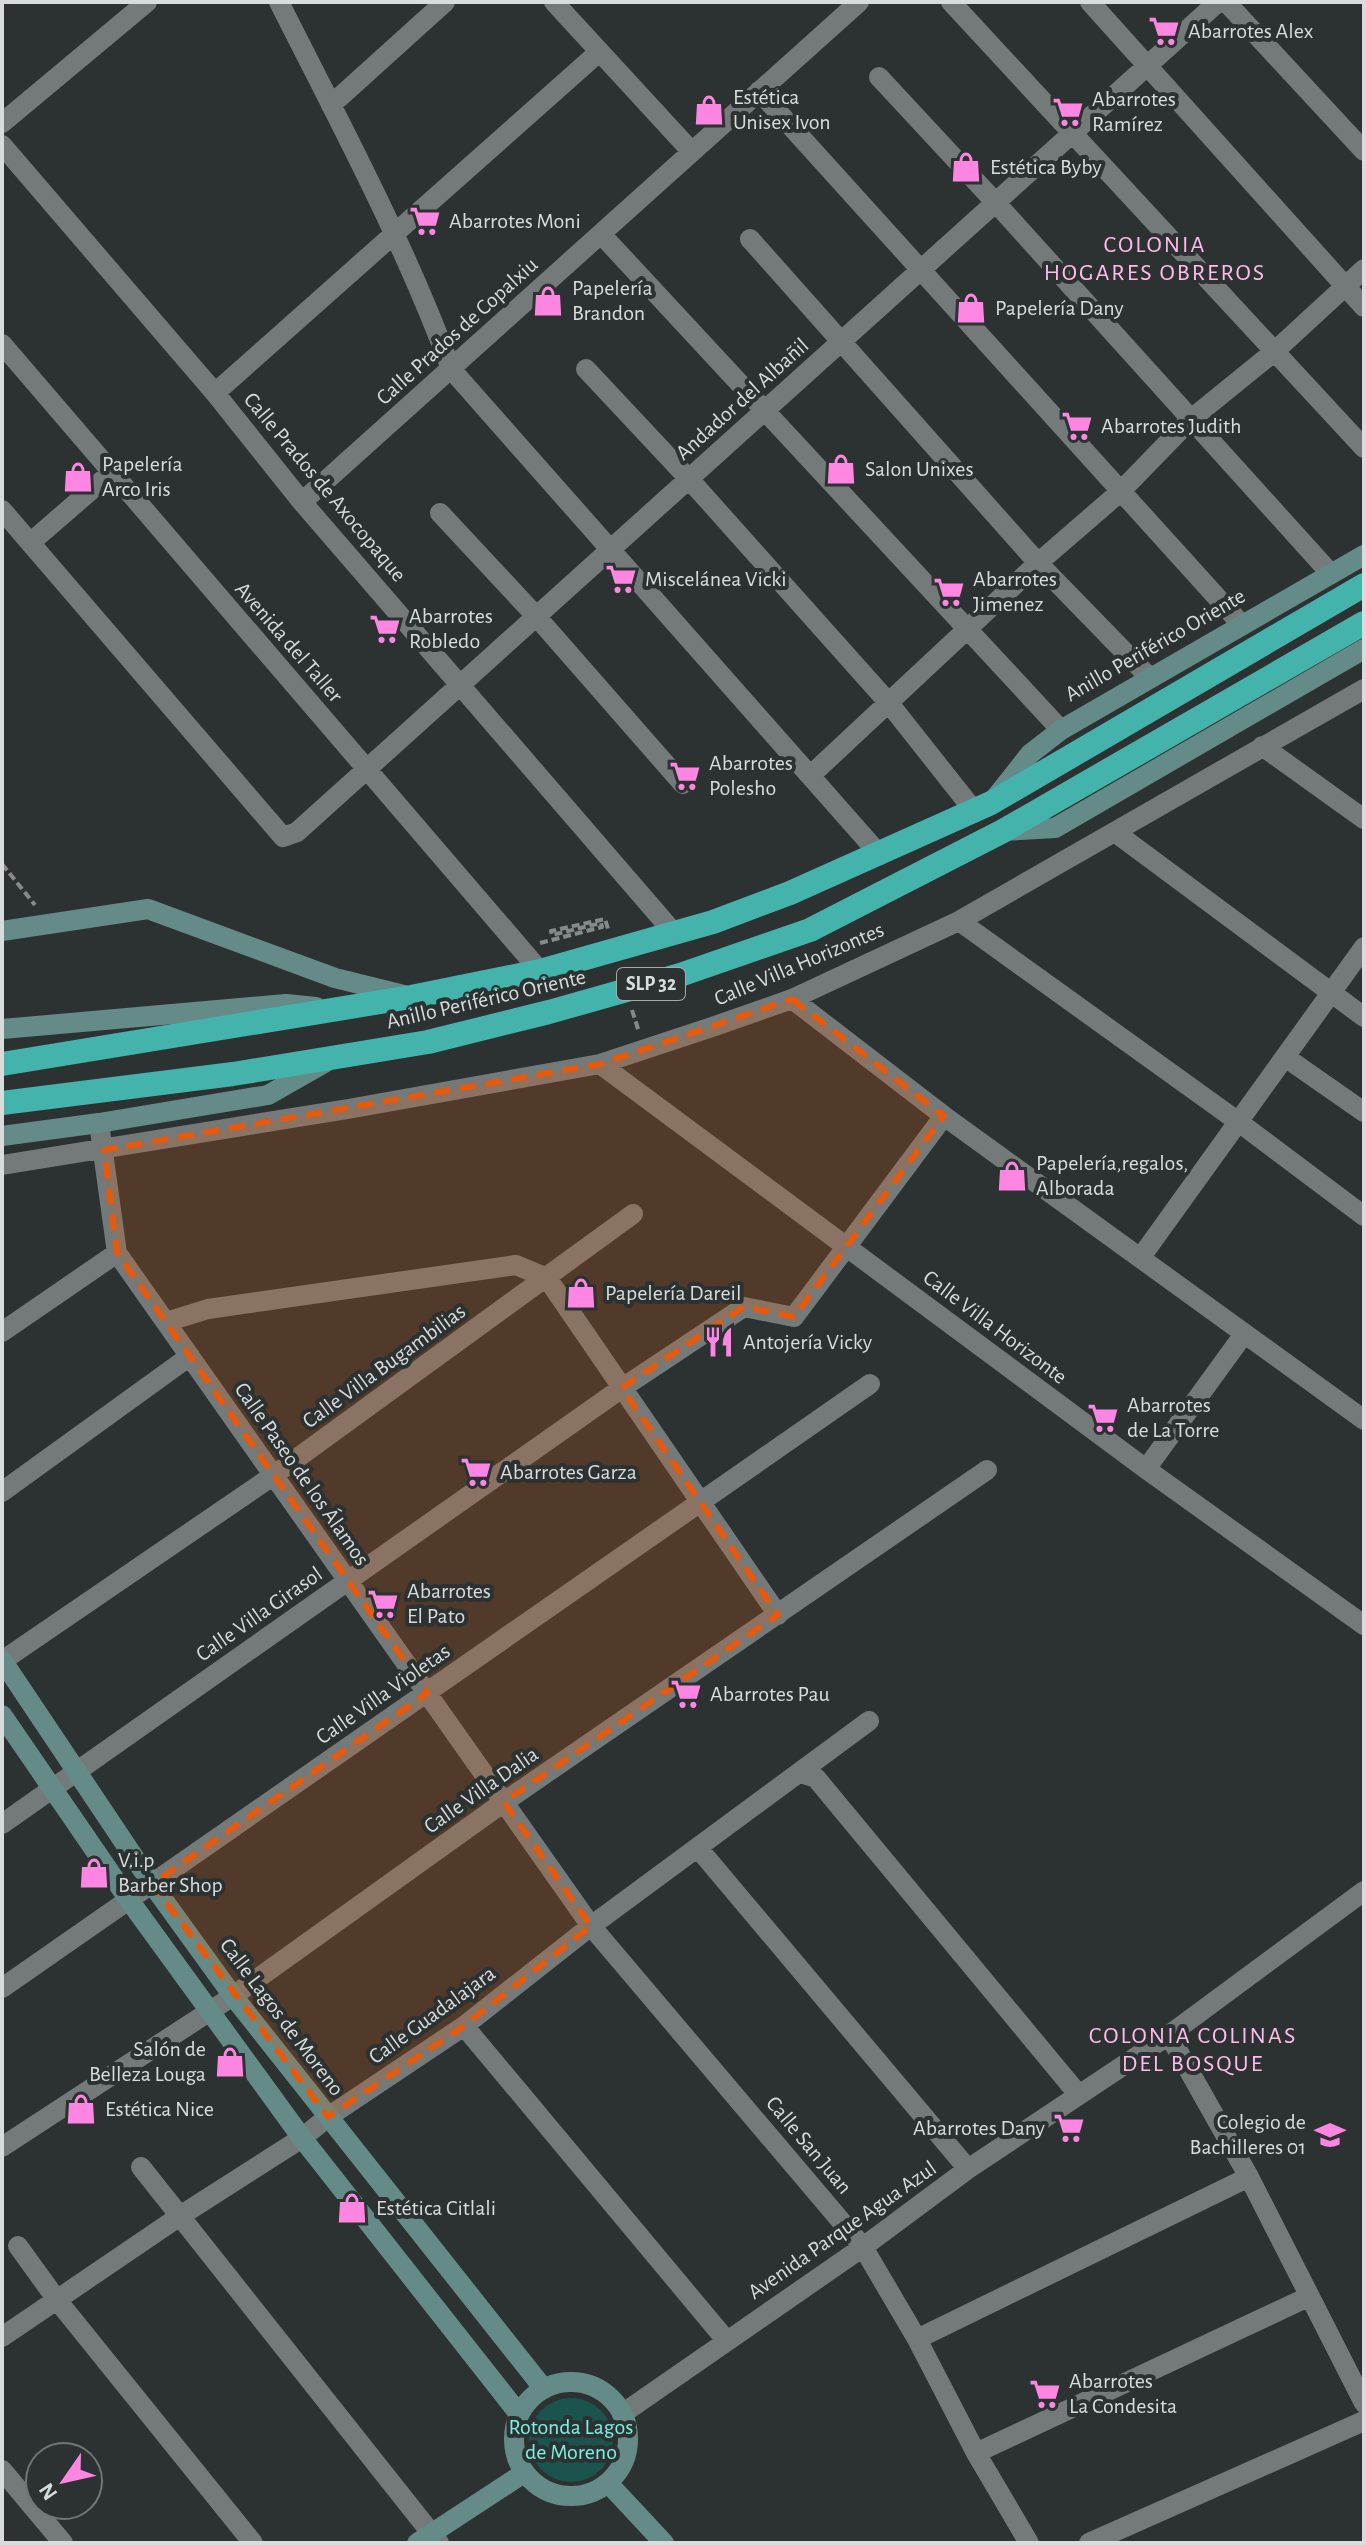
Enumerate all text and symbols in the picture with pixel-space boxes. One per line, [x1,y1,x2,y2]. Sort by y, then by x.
supermarket icon: Abarrotes Alex [1147,14,1181,48]
place label: Abarrotes Alex [1188,20,1314,42]
place label: Estética Unisex Ivon [733,86,831,133]
place label: Abarrotes Ramírez [1092,88,1176,135]
shop icon: Estética Unisex Ivon [692,93,726,127]
supermarket icon: Abarrotes Ramírez [1051,95,1085,129]
shop icon: Estética Byby [949,150,983,184]
place label: Estética Byby [990,156,1102,178]
supermarket icon: Abarrotes Moni [408,204,442,238]
place label: Abarrotes Moni [449,210,581,232]
district label: COLONIA HOGARES OBREROS [1044,233,1266,285]
street label: Calle Prados de Copalxiu [372,253,542,409]
place label: Papelería Brandon [572,277,653,324]
shop icon: Papelería Brandon [531,284,565,318]
shop icon: Papelería Dany [954,291,988,325]
place label: Papelería Dany [995,297,1124,319]
street label: Andador del Albañil [671,334,813,464]
street label: Calle Prados de Axocopaque [240,388,410,586]
supermarket icon: Abarrotes Judith [1060,409,1094,443]
place label: Abarrotes Judith [1101,415,1242,437]
shop icon: Salon Unixes [824,452,858,486]
place label: Papelería Arco Iris [102,453,183,500]
place label: Salon Unixes [865,458,974,480]
shop icon: Papelería Arco Iris [61,460,95,494]
supermarket icon: Miscelánea Vicki [604,562,638,596]
place label: Miscelánea Vicki [645,568,787,590]
place label: Abarrotes Jimenez [973,568,1057,615]
supermarket icon: Abarrotes Jimenez [932,575,966,609]
street label: Avenida del Taller [231,578,347,706]
street label: Anillo Periférico Oriente [1061,584,1249,706]
place label: Abarrotes Robledo [409,605,493,652]
supermarket icon: Abarrotes Robledo [368,612,402,646]
place label: Abarrotes Polesho [709,752,793,799]
supermarket icon: Abarrotes Polesho [668,759,702,793]
street label: Calle Villa Horizontes [711,918,887,1010]
street label: Anillo Periférico Oriente [384,965,588,1033]
road number: SLP 32 [617,968,685,1000]
place label: Papelería,regalos, Alborada [1036,1152,1188,1199]
shop icon: Papelería,regalos, Alborada [995,1159,1029,1193]
street label: Calle Villa Horizonte [919,1266,1071,1388]
shop icon: Papelería Dareil [564,1276,598,1310]
place label: Papelería Dareil [605,1282,741,1304]
street label: Calle Villa Bugambilias [299,1300,469,1432]
restaurant icon: Antojería Vicky [702,1325,736,1359]
place label: Antojería Vicky [743,1331,873,1353]
street label: Calle Paseo de los Álamos [231,1378,374,1570]
place label: Abarrotes de La Torre [1127,1394,1219,1441]
supermarket icon: Abarrotes de La Torre [1086,1401,1120,1435]
supermarket icon: Abarrotes Garza [459,1455,493,1489]
place label: Abarrotes Garza [500,1461,637,1483]
street label: Calle Villa Girasol [192,1562,326,1666]
place label: Abarrotes El Pato [407,1580,491,1627]
supermarket icon: Abarrotes El Pato [366,1587,400,1621]
street label: Calle Villa Violetas [312,1640,454,1748]
supermarket icon: Abarrotes Pau [669,1677,703,1711]
place label: Abarrotes Pau [710,1683,830,1705]
street label: Calle Villa Dalia [420,1743,542,1837]
place label: V.i.p Barber Shop [118,1849,223,1896]
shop icon: V.i.p Barber Shop [77,1856,111,1890]
street label: Calle Lagos de Moreno [216,1934,348,2100]
street label: Calle Guadalajara [365,1962,499,2068]
district label: COLONIA COLINAS DEL BOSQUE [1089,2024,1297,2076]
place label: Salón de Belleza Louga [89,2038,206,2085]
shop icon: Salón de Belleza Louga [213,2045,247,2079]
shop icon: Estética Nice [64,2092,98,2126]
street label: Calle San Juan [762,2092,856,2198]
place label: Estética Nice [105,2098,214,2120]
supermarket icon: Abarrotes Dany [1052,2111,1086,2145]
place label: Colegio de Bachilleres 01 [1190,2111,1306,2158]
place label: Abarrotes Dany [913,2117,1046,2139]
school or university icon: Colegio de Bachilleres 01 [1313,2118,1347,2152]
street label: Avenida Parque Agua Azul [744,2157,940,2303]
shop icon: Estética Citlali [335,2191,369,2225]
place label: Estética Citlali [376,2197,496,2219]
place label: Abarrotes La Condesita [1069,2370,1177,2417]
supermarket icon: Abarrotes La Condesita [1028,2377,1062,2411]
park label: Rotonda Lagos de Moreno [508,2416,634,2463]
north arrow [24,2441,104,2521]
text: N [35,2479,62,2504]

